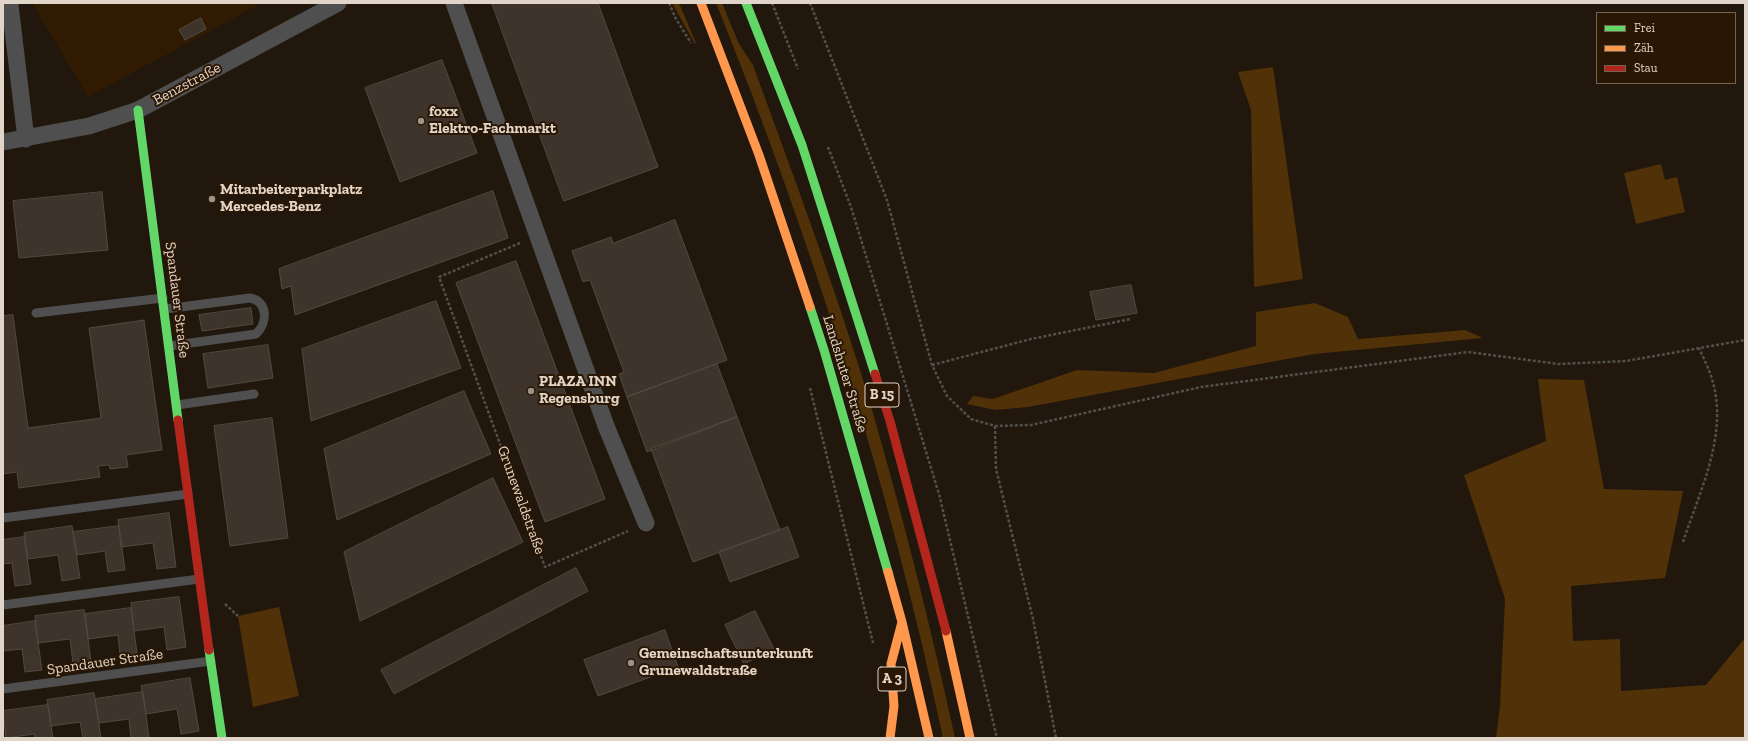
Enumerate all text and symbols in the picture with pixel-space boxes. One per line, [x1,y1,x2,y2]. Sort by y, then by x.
legend [1596,12,1736,84]
text: Frei [1634,21,1655,35]
text: Zäh [1634,41,1653,55]
street label: Benzstraße [150,59,224,109]
text: Stau [1634,61,1657,75]
place label: foxx Elektro-Fachmarkt [429,103,556,138]
marker: foxx Elektro-Fachmarkt [416,116,426,126]
place label: Mitarbeiterparkplatz Mercedes-Benz [220,181,362,216]
marker: Mitarbeiterparkplatz Mercedes-Benz [207,194,217,204]
street label: Spandauer Straße [161,241,193,359]
street label: Landshuter Straße [819,313,871,435]
place label: PLAZA INN Regensburg [539,373,619,408]
road number: B 15 [865,383,899,407]
marker: PLAZA INN Regensburg [526,386,536,396]
street label: Grunewaldstraße [493,443,549,557]
street label: Spandauer Straße [46,645,164,679]
place label: Gemeinschaftsunterkunft Grunewaldstraße [639,645,813,680]
marker: Gemeinschaftsunterkunft Grunewaldstraße [626,658,636,668]
road number: A 3 [878,667,906,691]

